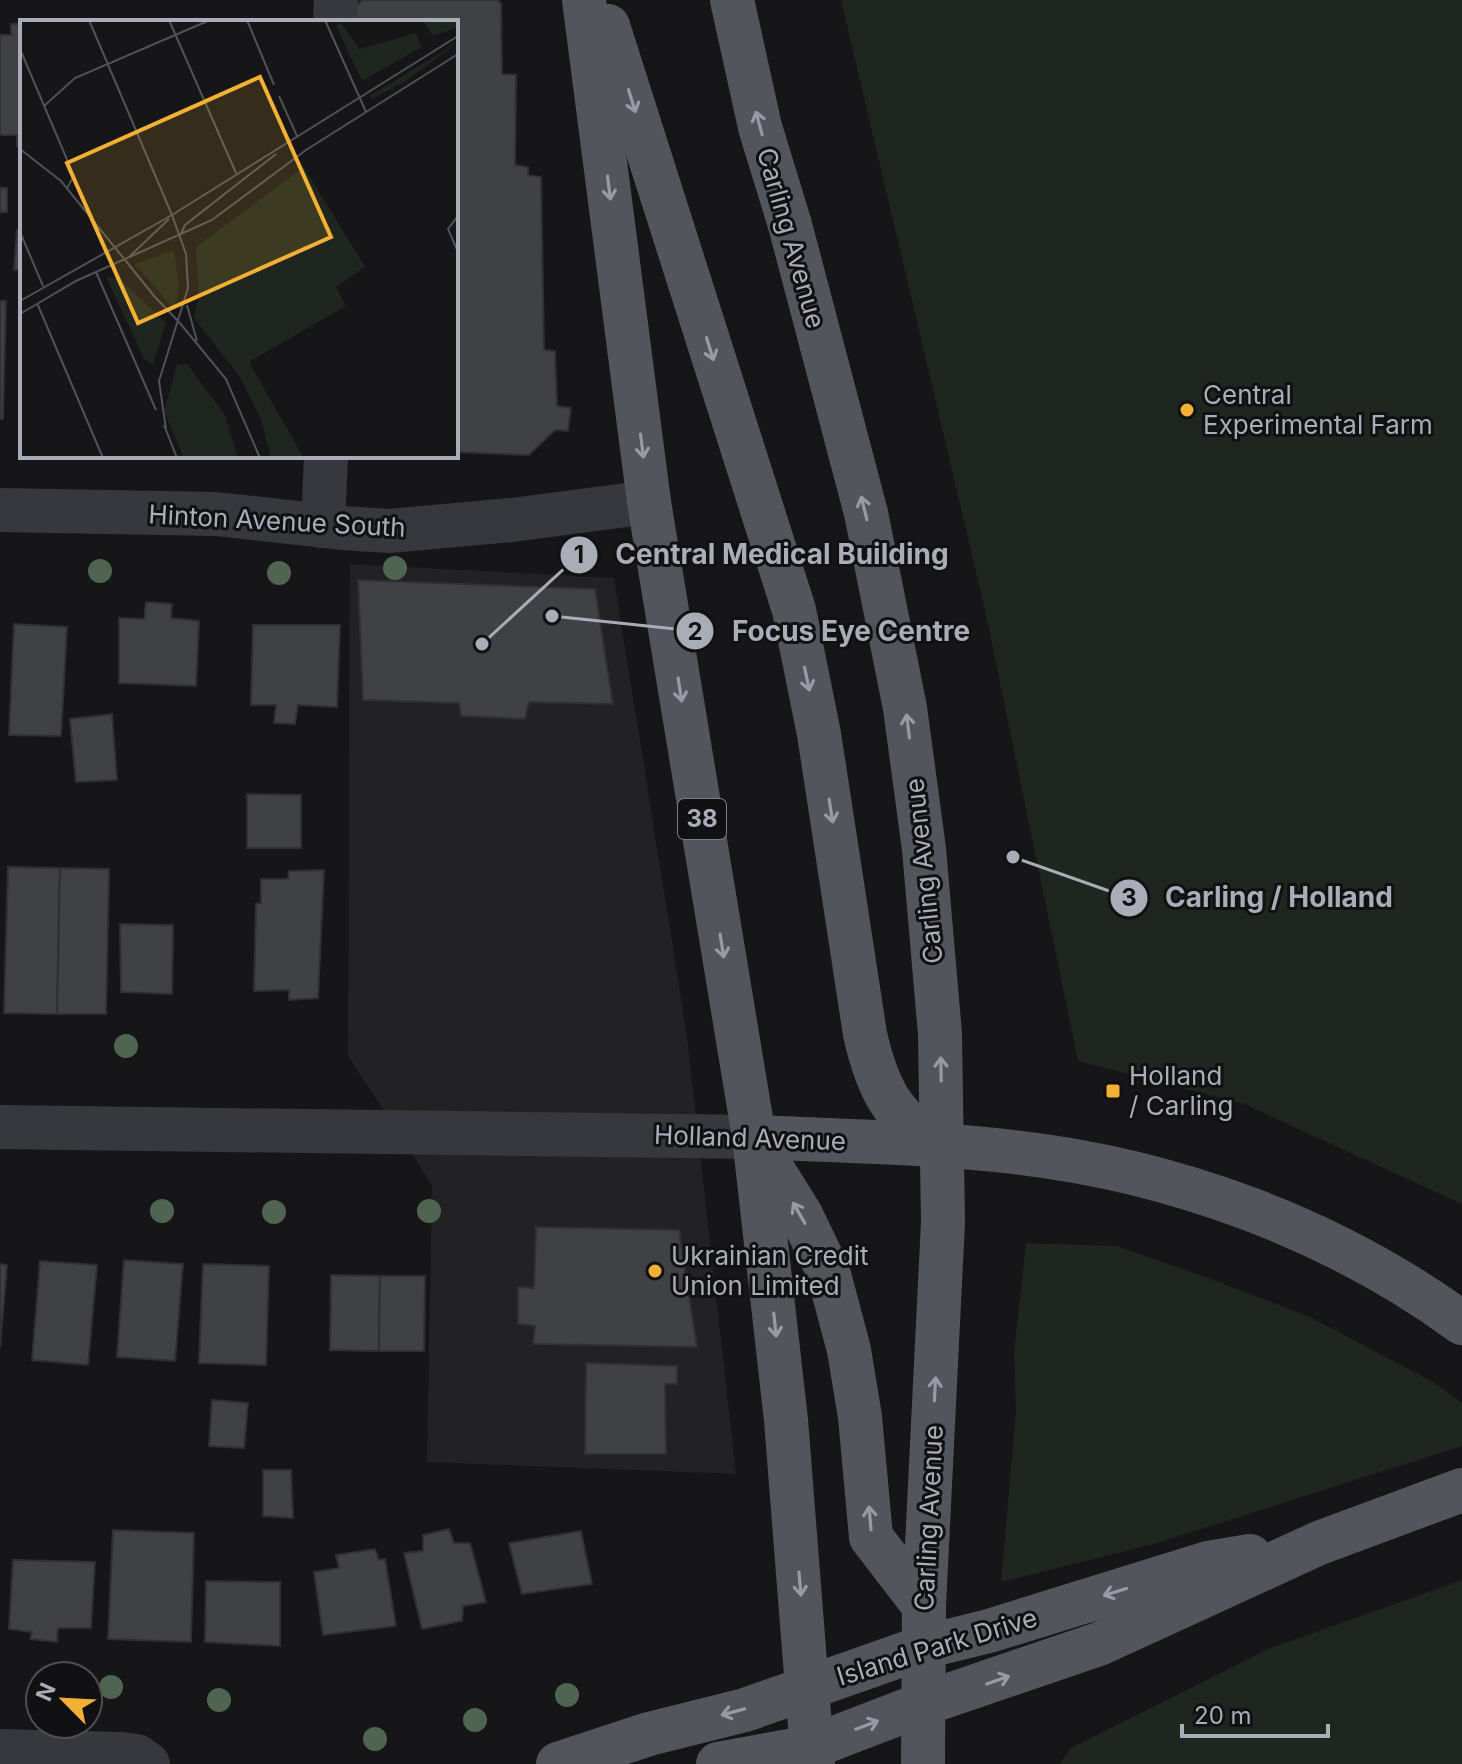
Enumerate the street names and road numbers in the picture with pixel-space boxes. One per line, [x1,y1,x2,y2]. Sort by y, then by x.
street label: Carling Avenue [751,144,832,332]
street label: Hinton Avenue South [148,498,406,543]
street label: Carling Avenue [898,777,949,965]
road number: 38 [678,799,726,839]
street label: Holland Avenue [654,1119,847,1156]
street label: Carling Avenue [908,1424,949,1612]
street label: Island Park Drive [833,1601,1041,1692]

